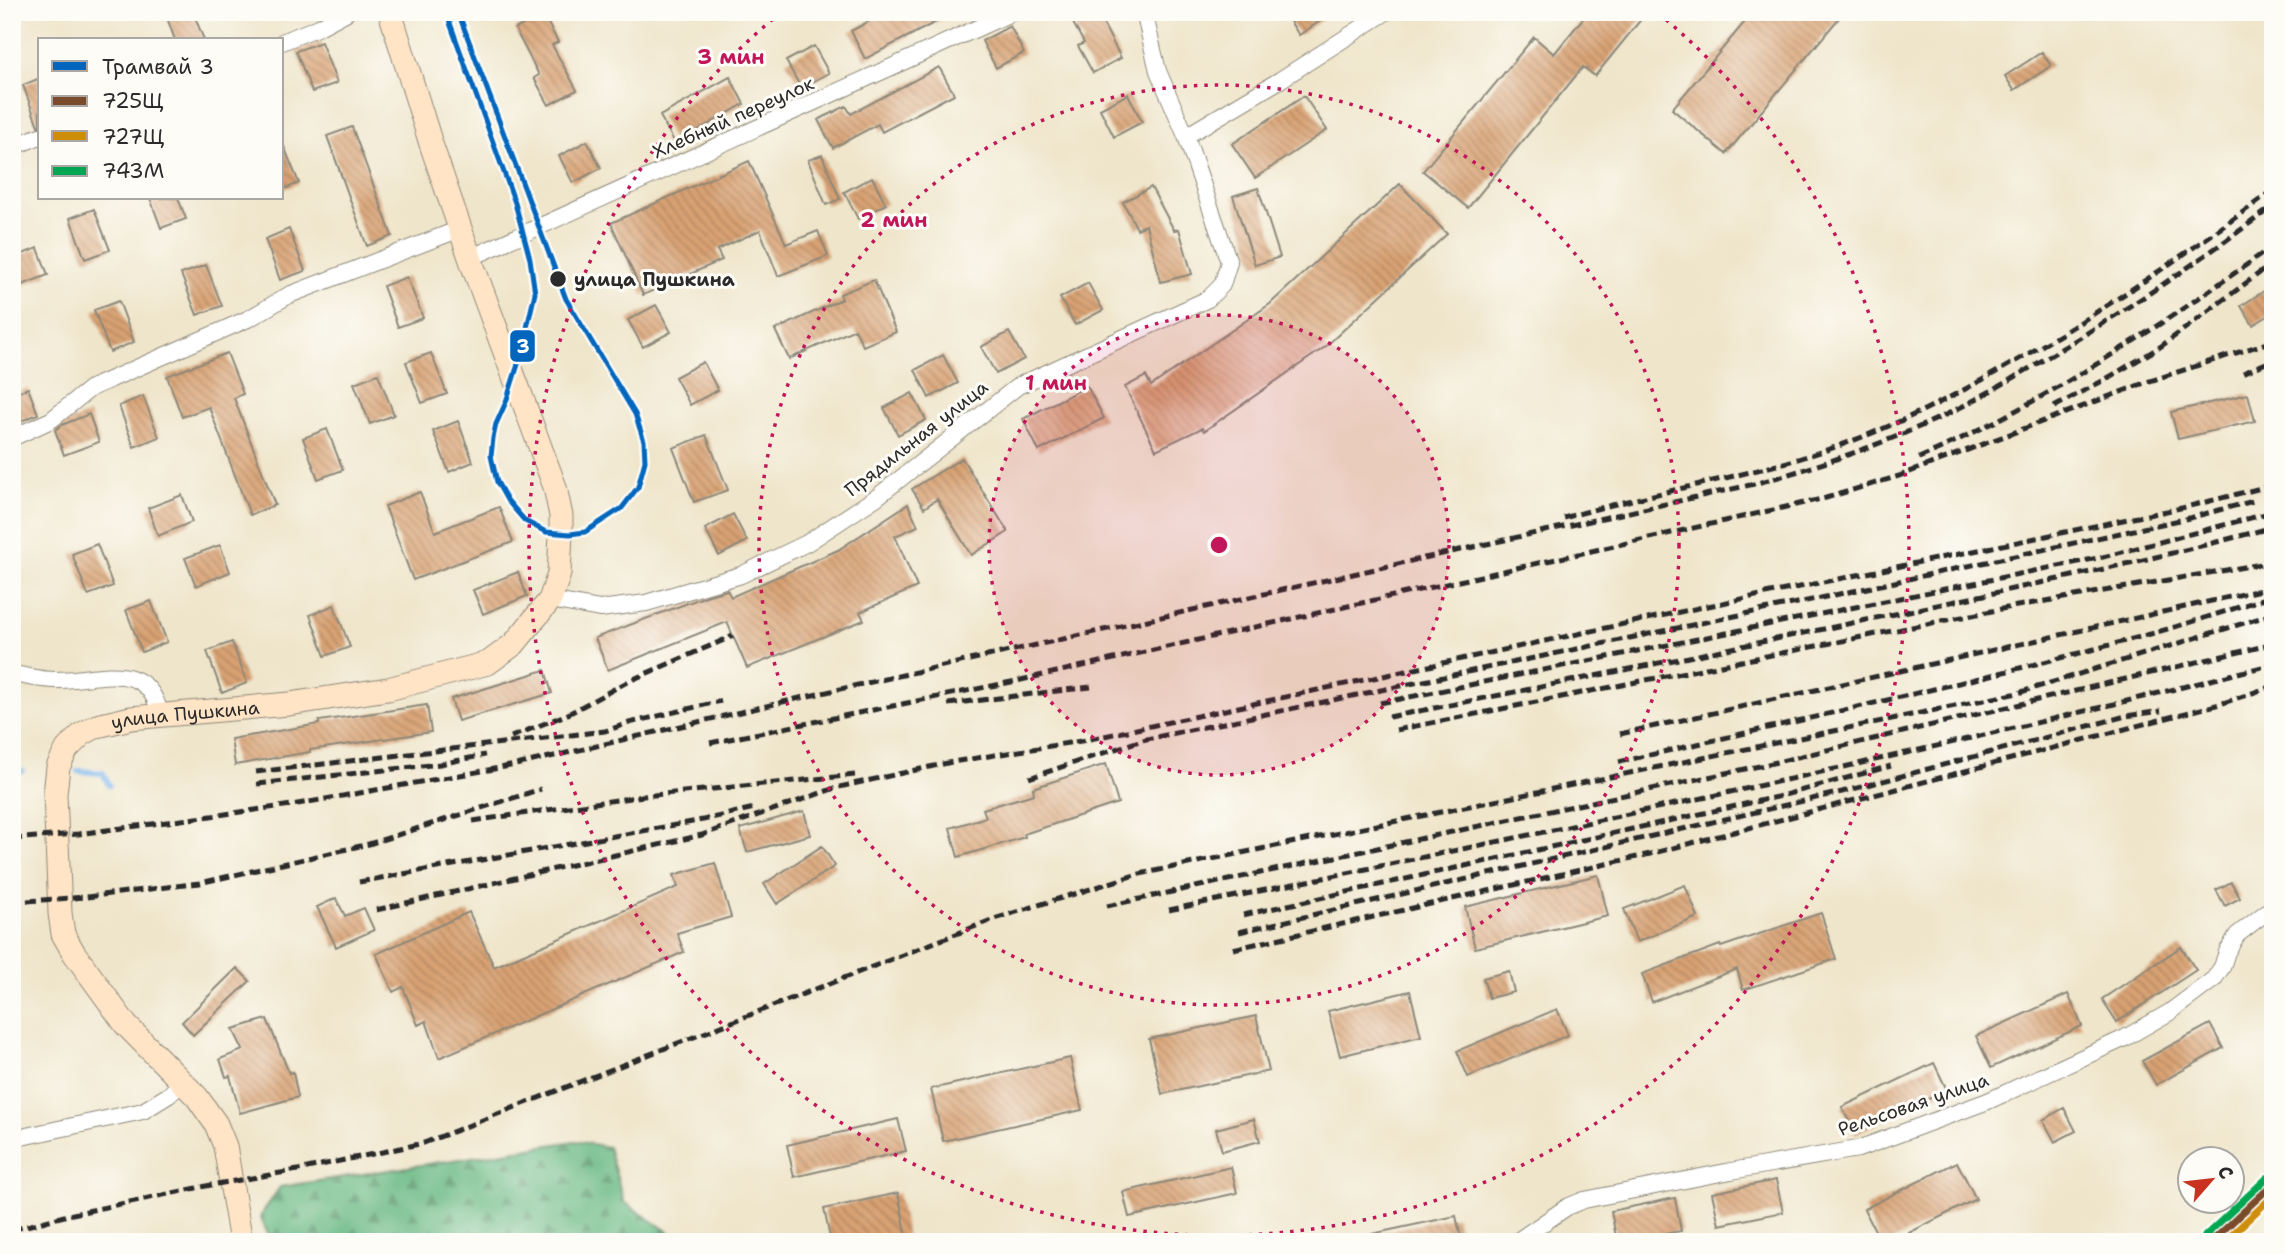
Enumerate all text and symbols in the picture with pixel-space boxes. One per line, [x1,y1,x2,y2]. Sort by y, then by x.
legend [38,38,284,200]
text: 3 мин [697,43,765,71]
text: Трамвай 3 [102,53,214,81]
street label: Хлебный переулок [648,71,818,164]
text: 725Щ [102,87,163,115]
text: 727Щ [102,123,164,151]
text: 743М [102,157,164,185]
text: 2 мин [860,206,928,234]
place label: улица Пушкина [574,267,735,292]
marker: улица Пушкина [548,269,568,289]
line badge: 3 [509,329,536,363]
text: 3 [516,334,530,359]
text: 1 мин [1025,369,1087,397]
street label: Прядильная улица [840,375,993,502]
centre of rings [1207,533,1231,557]
street label: улица Пушкина [108,695,261,735]
street label: Рельсовая улица [1834,1067,1992,1142]
north arrow [2176,1146,2246,1216]
text: С [2212,1161,2239,1183]

